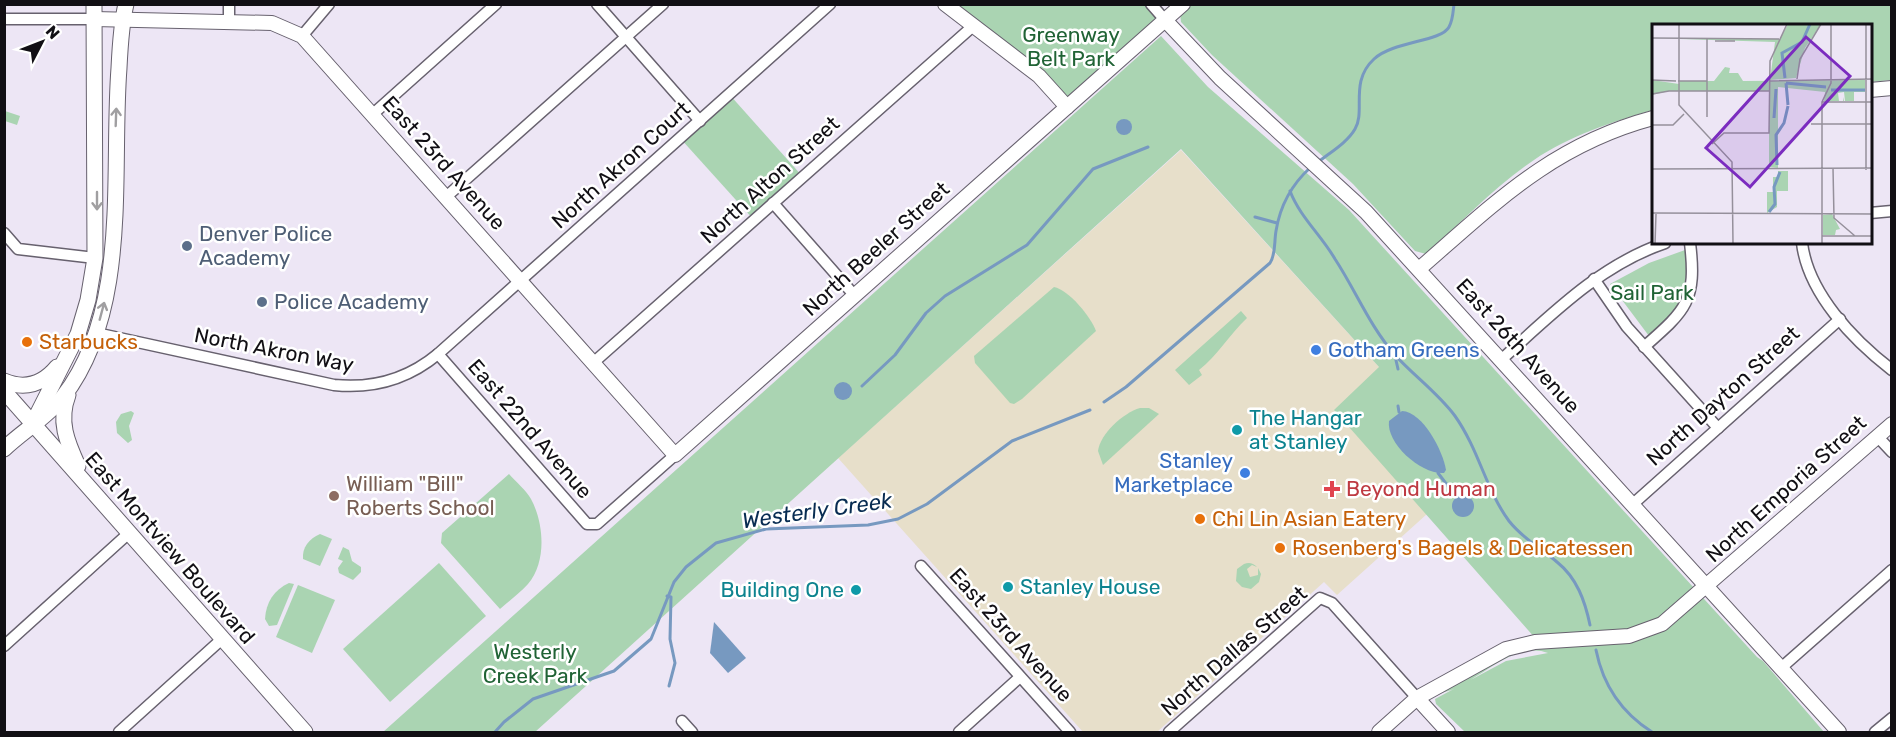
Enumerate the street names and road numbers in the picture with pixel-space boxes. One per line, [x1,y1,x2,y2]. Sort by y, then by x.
street label: East 23rd Avenue [378,90,511,235]
street label: North Akron Court [546,96,695,233]
street label: North Alton Street [695,111,844,249]
street label: North Beeler Street [797,176,954,321]
street label: East 26th Avenue [1451,273,1585,418]
street label: North Dayton Street [1641,320,1804,471]
street label: North Akron Way [192,322,356,377]
street label: East 22nd Avenue [463,354,598,503]
street label: North Emporia Street [1700,410,1871,567]
street label: East Montview Boulevard [80,447,260,649]
street label: East 23rd Avenue [945,562,1078,707]
street label: North Dallas Street [1156,580,1312,721]

